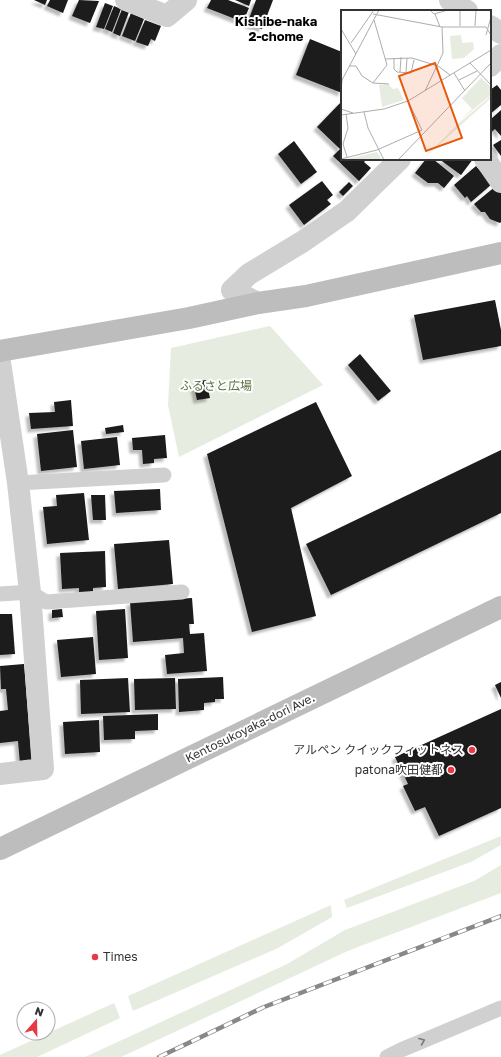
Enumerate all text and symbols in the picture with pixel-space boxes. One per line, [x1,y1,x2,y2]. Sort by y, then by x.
inset map [341,10,491,160]
district label: Kishibe-naka 2-chome [235,13,318,44]
park label: ふるさと広場 [180,378,252,393]
street label: Kentosukoyaka-dori Ave. [183,690,317,765]
place label: アルペン クイックフィットネス [293,742,464,757]
marker: アルペン クイックフィットネス [467,745,477,755]
place label: patona吹田健都 [355,762,443,777]
marker: patona吹田健都 [446,765,456,775]
place label: Times [103,949,138,964]
marker: Times [90,952,100,962]
north arrow [16,1001,56,1041]
text: N [33,1004,46,1019]
one-way arrow [418,1038,426,1046]

